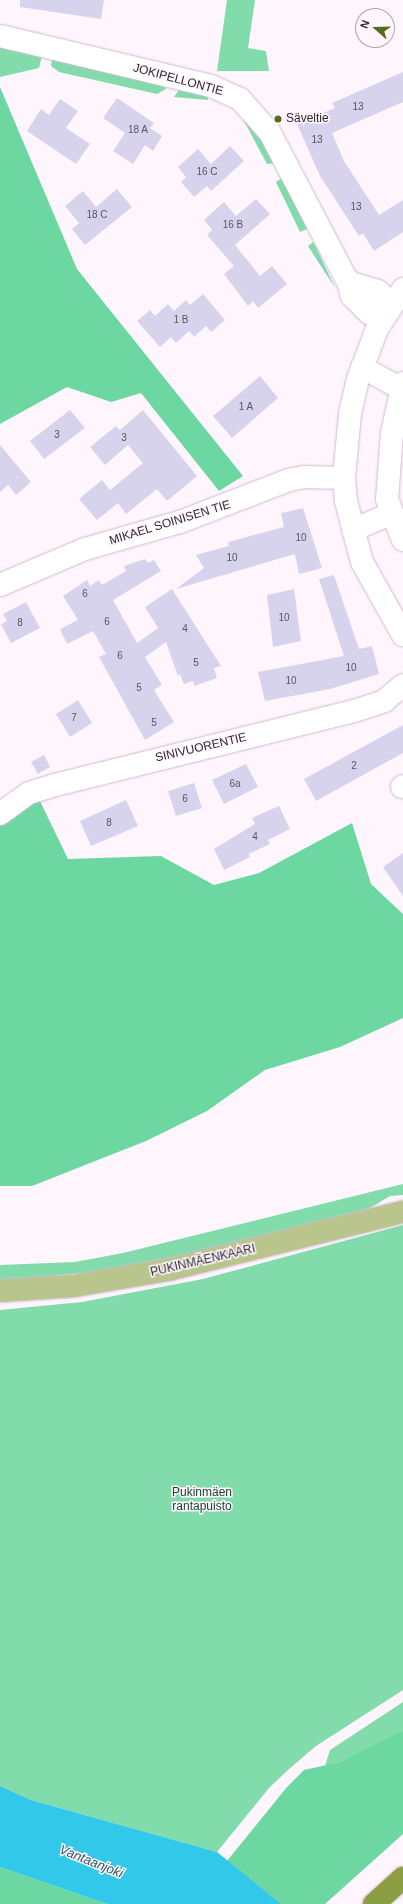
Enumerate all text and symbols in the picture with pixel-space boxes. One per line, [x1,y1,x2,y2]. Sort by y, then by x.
north arrow [355,8,395,48]
text: N [358,18,372,30]
street label: JOKIPELLONTIE [131,61,225,99]
house number: 13 [352,101,364,113]
place label: Säveltie [286,112,329,126]
marker: Säveltie [273,114,283,124]
house number: 18 A [128,124,148,136]
house number: 13 [311,134,323,146]
house number: 16 C [196,166,218,178]
house number: 13 [350,201,362,213]
house number: 18 C [86,209,108,221]
house number: 16 B [223,219,243,231]
house number: 1 B [173,314,189,326]
house number: 1 A [238,401,254,413]
house number: 3 [54,429,60,441]
house number: 3 [121,432,127,444]
street label: MIKAEL SOINISEN TIE [107,498,233,548]
house number: 10 [295,532,307,544]
house number: 10 [226,552,238,564]
house number: 6 [82,588,88,600]
house number: 10 [278,612,290,624]
house number: 6 [104,616,110,628]
house number: 8 [17,617,23,629]
house number: 4 [182,623,188,635]
house number: 6 [117,650,123,662]
house number: 5 [193,657,199,669]
house number: 10 [345,662,357,674]
house number: 10 [285,675,297,687]
house number: 5 [136,682,142,694]
house number: 7 [71,712,77,724]
house number: 5 [151,717,157,729]
street label: SINIVUORENTIE [154,730,248,766]
house number: 2 [351,760,357,772]
house number: 6a [229,778,241,790]
house number: 6 [182,793,188,805]
house number: 8 [106,817,112,829]
house number: 4 [252,831,258,843]
street label: PUKINMÄENKAARI [149,1242,257,1280]
park label: Pukinmäen rantapuisto [172,1486,232,1514]
water label: Vantaanjoki [57,1842,125,1882]

